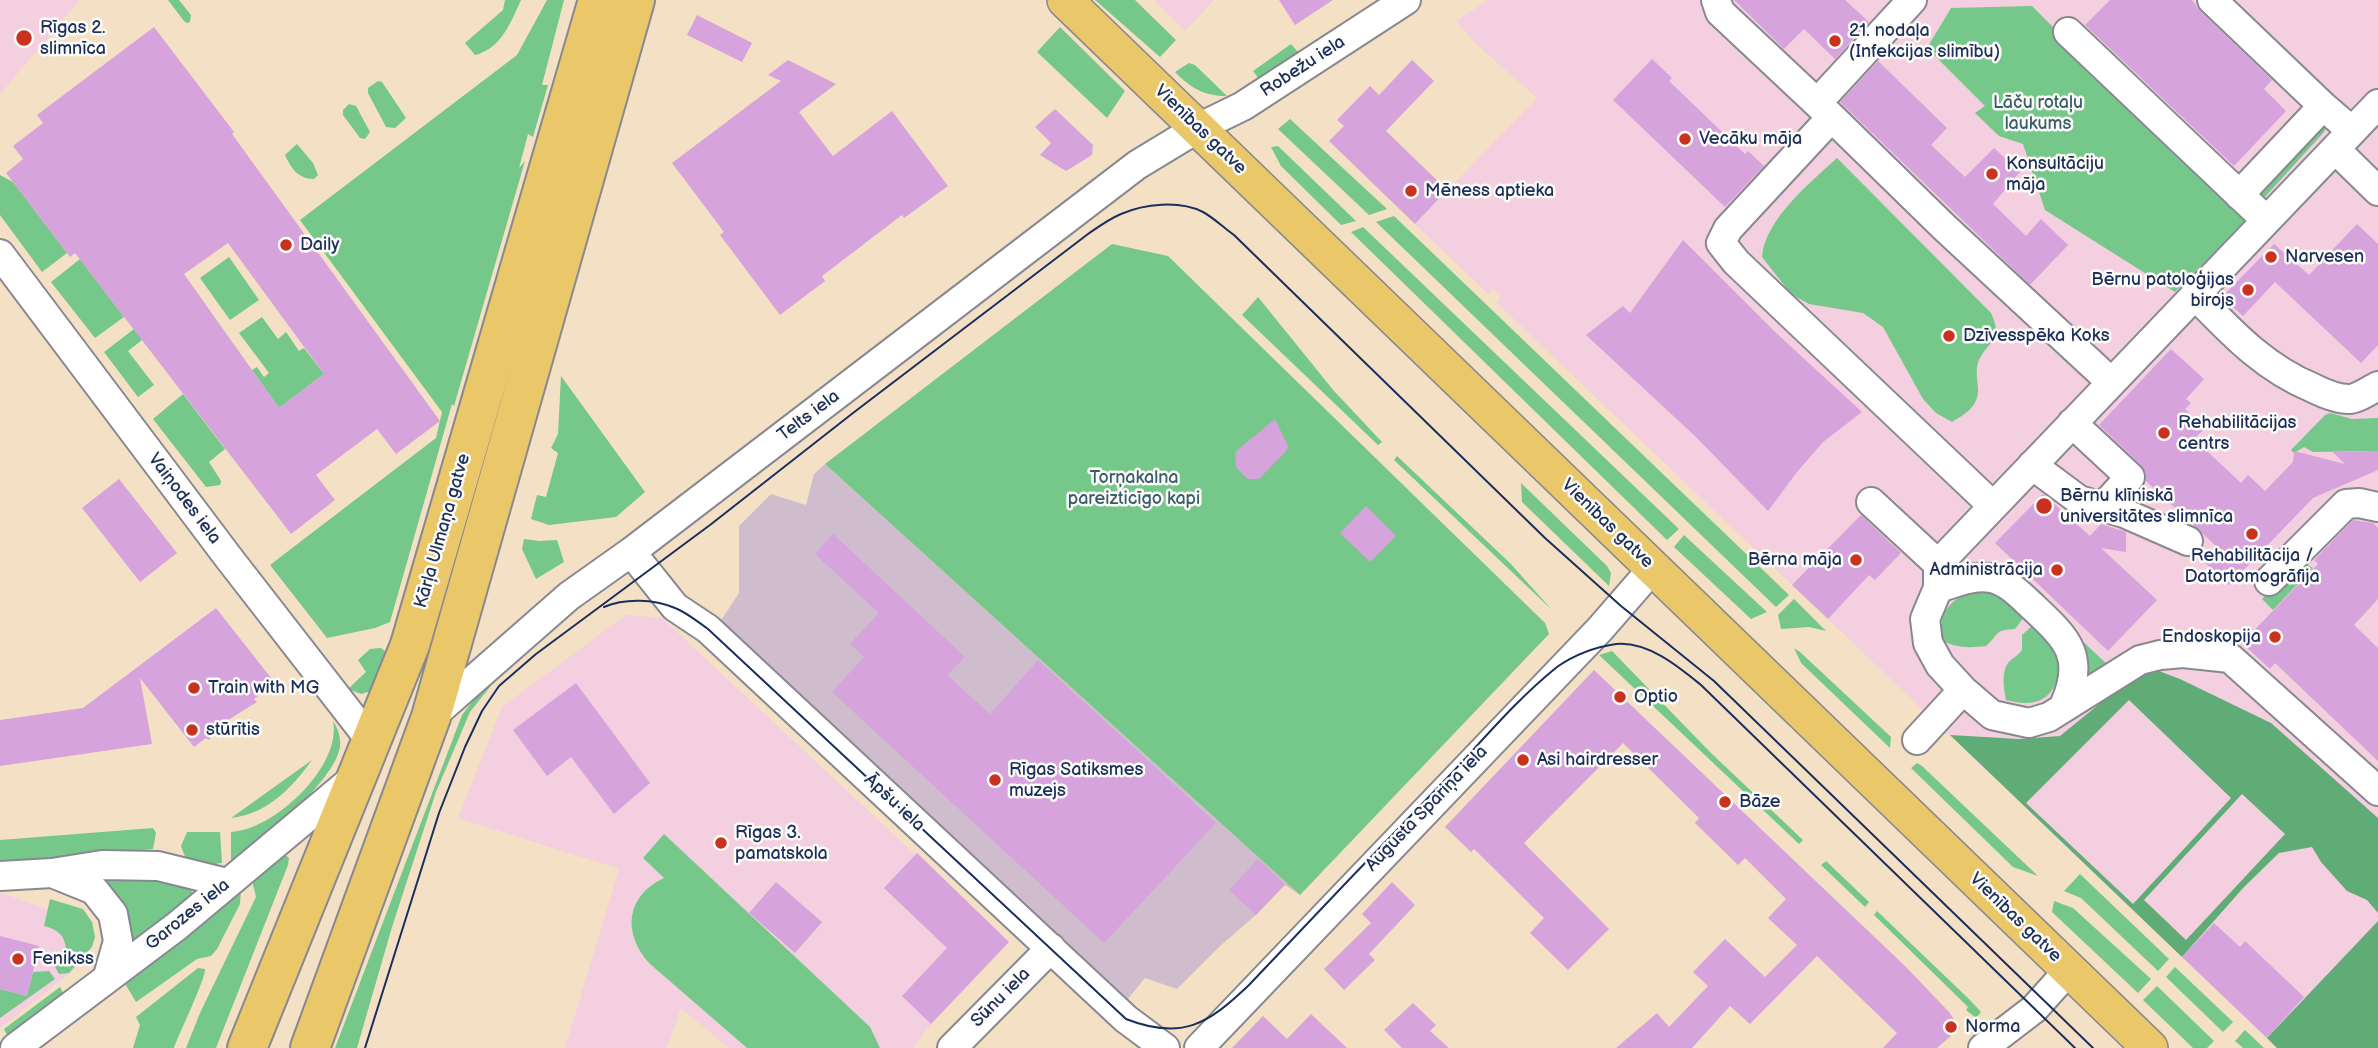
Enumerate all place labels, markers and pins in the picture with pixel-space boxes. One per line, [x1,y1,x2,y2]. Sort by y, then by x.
place label: Rīgas 2. slimnīca [40,17,106,60]
place label: 21. nodaļa (Infekcijas slimību) [1849,20,2000,62]
marker: Rīgas 2. slimnīca [14,28,34,48]
marker: 21. nodaļa (Infekcijas slimību) [1827,33,1843,49]
place label: Vecāku māja [1699,128,1802,150]
marker: Vecāku māja [1677,131,1693,147]
place label: Konsultāciju māja [2006,153,2104,196]
marker: Konsultāciju māja [1984,166,2000,182]
place label: Mēness aptieka [1425,180,1554,202]
marker: Mēness aptieka [1403,183,1419,199]
place label: Daily [300,234,339,256]
marker: Daily [278,237,294,253]
place label: Narvesen [2285,246,2364,268]
marker: Narvesen [2263,249,2279,265]
place label: Bērnu patoloģijas birojs [2091,269,2234,312]
marker: Bērnu patoloģijas birojs [2240,282,2256,298]
place label: Dzīvesspēka Koks [1963,325,2110,347]
marker: Dzīvesspēka Koks [1941,328,1957,344]
place label: Rehabilitācijas centrs [2178,412,2297,454]
marker: Rehabilitācijas centrs [2156,425,2172,441]
place label: Bērnu klīniskā universitātes slimnīca [2060,485,2233,528]
marker: Bērnu klīniskā universitātes slimnīca [2034,496,2054,516]
marker: Rehabilitācija / Datortomogrāfija [2244,526,2260,542]
place label: Rehabilitācija / Datortomogrāfija [2184,545,2320,588]
place label: Bērna māja [1748,549,1842,571]
marker: Bērna māja [1848,552,1864,568]
place label: Administrācija [1930,559,2043,581]
marker: Administrācija [2049,562,2065,578]
place label: Endoskopija [2162,626,2261,648]
marker: Endoskopija [2267,629,2283,645]
place label: Train with MG [208,677,319,699]
marker: Train with MG [186,680,202,696]
place label: Optio [1634,686,1678,708]
marker: Optio [1612,689,1628,705]
place label: stūrītis [206,719,260,741]
marker: stūrītis [184,722,200,738]
place label: Asi hairdresser [1537,749,1658,771]
marker: Asi hairdresser [1515,752,1531,768]
place label: Rīgas Satiksmes muzejs [1009,759,1143,802]
marker: Rīgas Satiksmes muzejs [987,772,1003,788]
place label: Bāze [1739,791,1781,813]
marker: Bāze [1717,794,1733,810]
place label: Rīgas 3. pamatskola [735,822,828,864]
marker: Rīgas 3. pamatskola [713,835,729,851]
place label: Fenikss [32,948,94,970]
marker: Fenikss [10,951,26,967]
place label: Norma [1965,1016,2020,1038]
marker: Norma [1943,1019,1959,1035]

